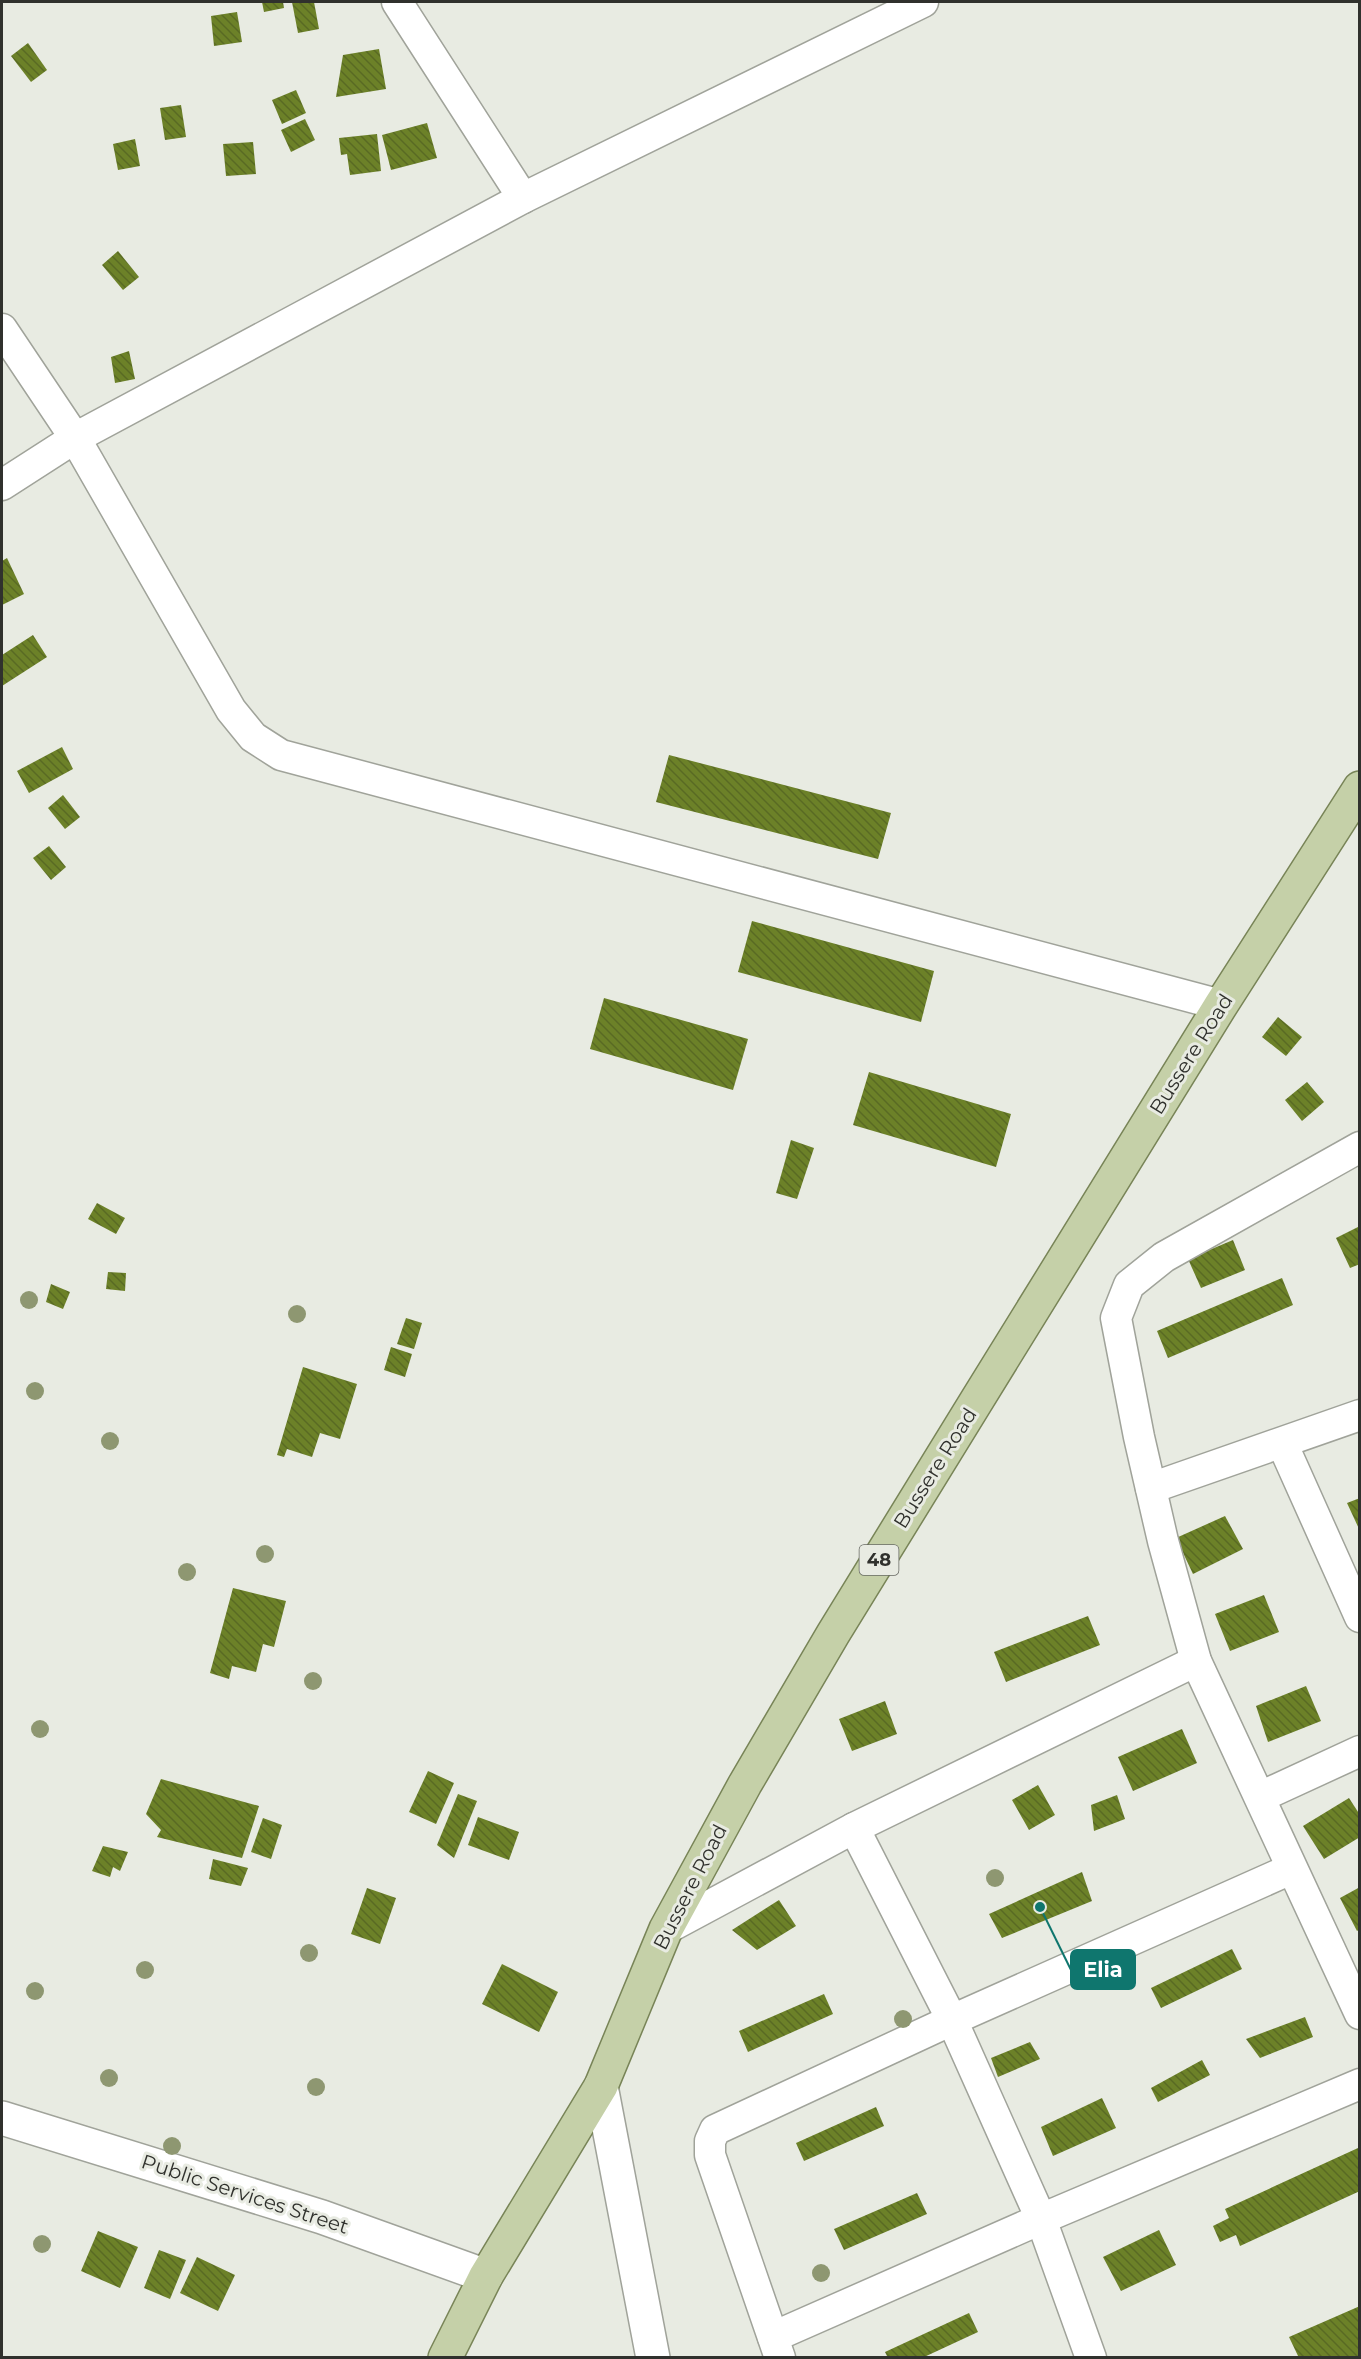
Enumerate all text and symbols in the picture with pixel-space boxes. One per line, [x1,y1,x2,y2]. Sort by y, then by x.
street label: Bussere Road [1144,989,1238,1119]
street label: Bussere Road [888,1403,982,1533]
road number: 48 [860,1545,898,1575]
street label: Bussere Road [648,1820,732,1954]
callout: Elia [1071,1950,1135,1989]
text: Elia [1083,1957,1123,1982]
street label: Public Services Street [138,2149,352,2239]

